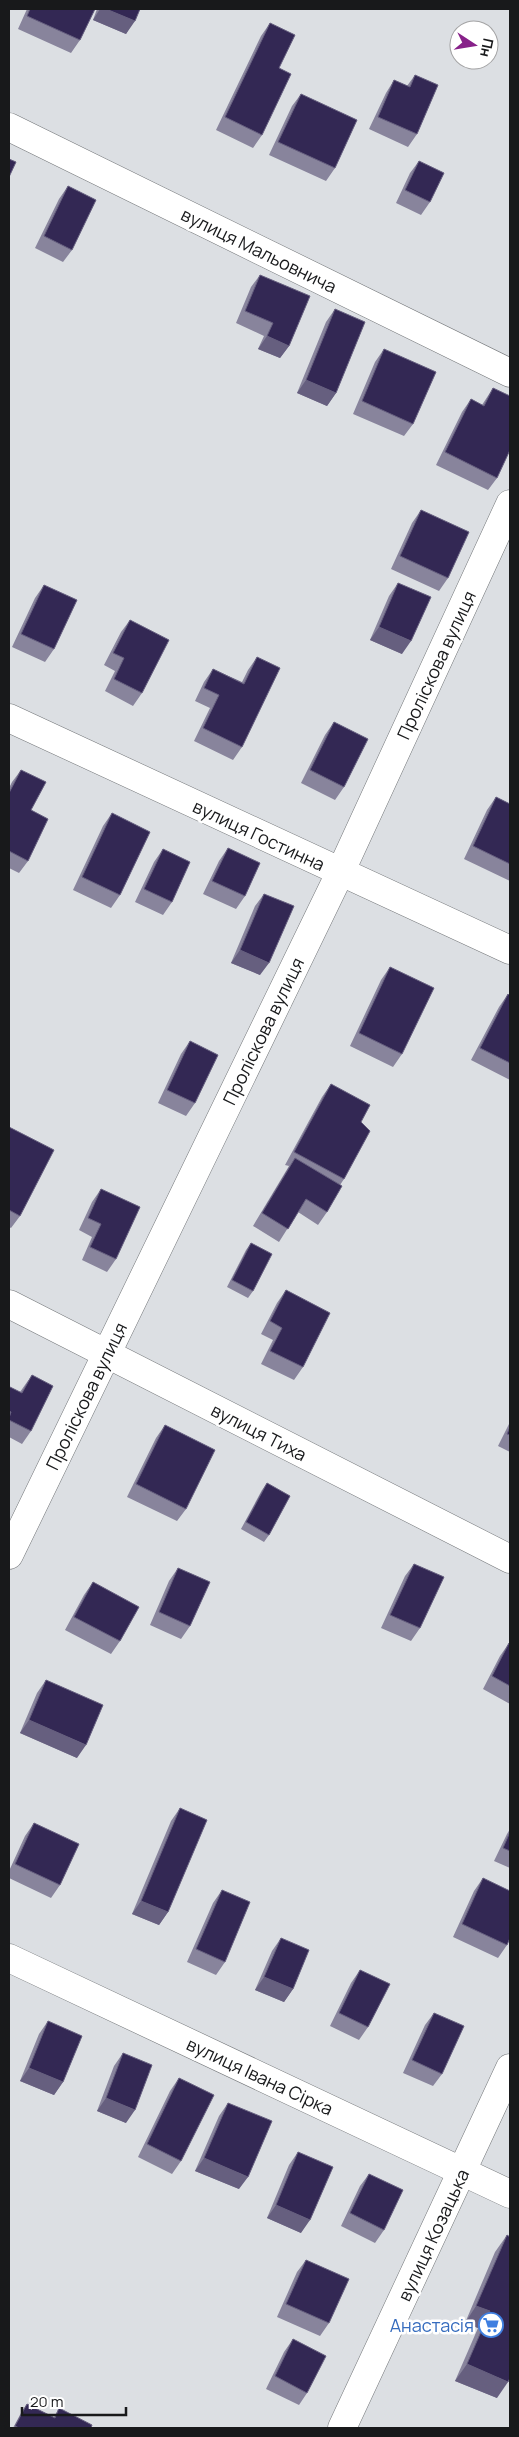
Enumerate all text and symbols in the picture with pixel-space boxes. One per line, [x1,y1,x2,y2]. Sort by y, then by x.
north arrow [449,20,499,70]
text: Пн [476,37,498,59]
street label: вулиця Мальовнича [177,202,341,298]
street label: Проліскова вулиця [391,587,481,743]
street label: вулиця Гостинна [189,794,329,876]
street label: Проліскова вулиця [217,953,309,1109]
street label: Проліскова вулиця [40,1318,132,1474]
street label: вулиця Тиха [207,1398,311,1466]
street label: вулиця Івана Сірка [183,2032,337,2120]
street label: вулиця Козацька [392,2165,474,2305]
supermarket icon: Анастасія [478,2312,504,2338]
place label: Анастасія [390,2313,474,2337]
scale bar [22,2384,126,2416]
text: 20 m [30,2391,63,2412]

